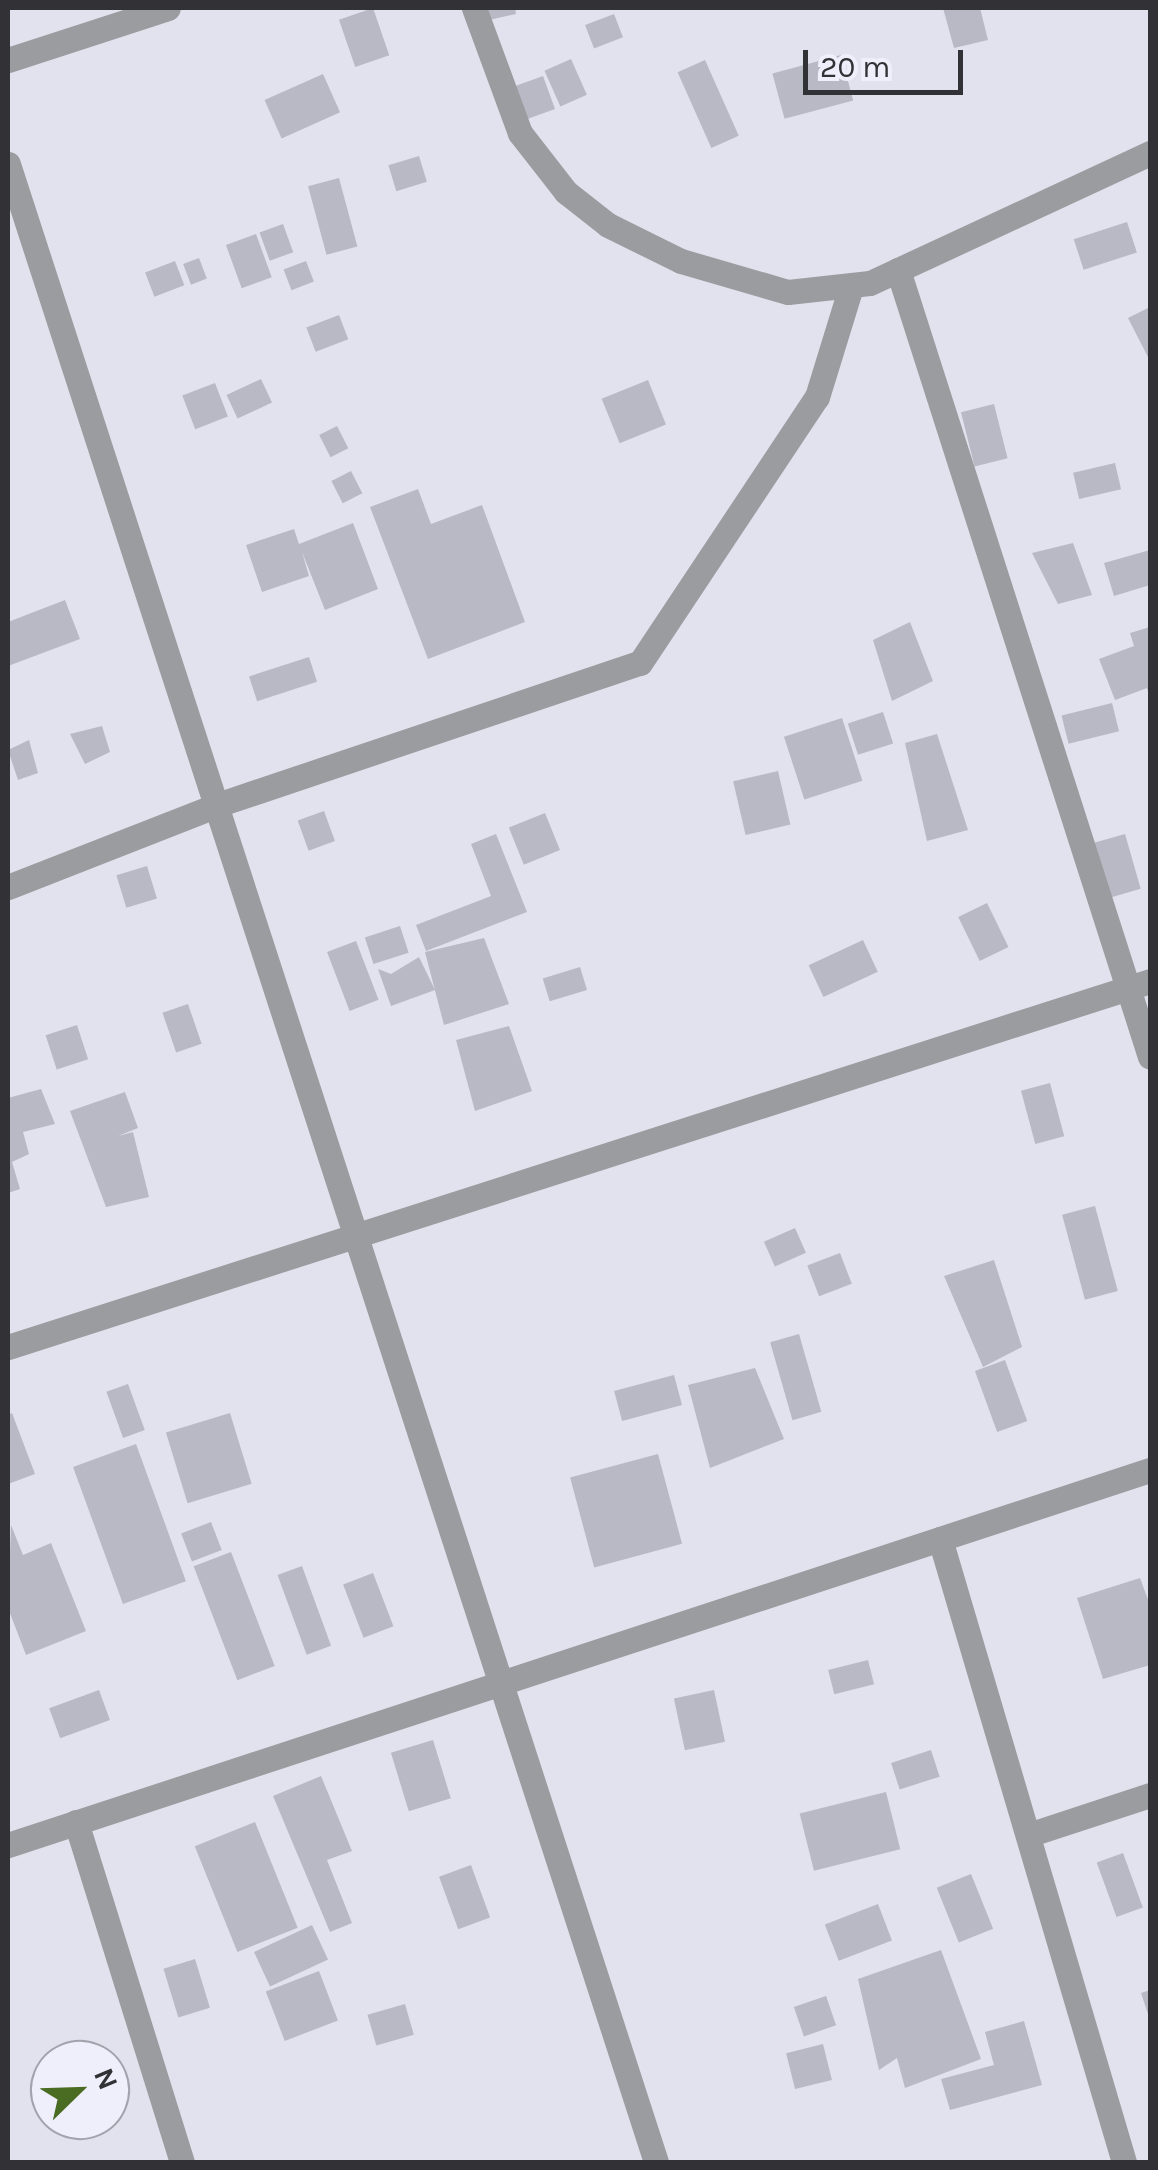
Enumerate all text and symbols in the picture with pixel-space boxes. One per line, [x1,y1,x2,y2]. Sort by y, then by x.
scale bar [808,30,968,92]
text: 20 m [820,49,890,85]
north arrow [30,2040,130,2140]
text: N [87,2063,125,2095]

